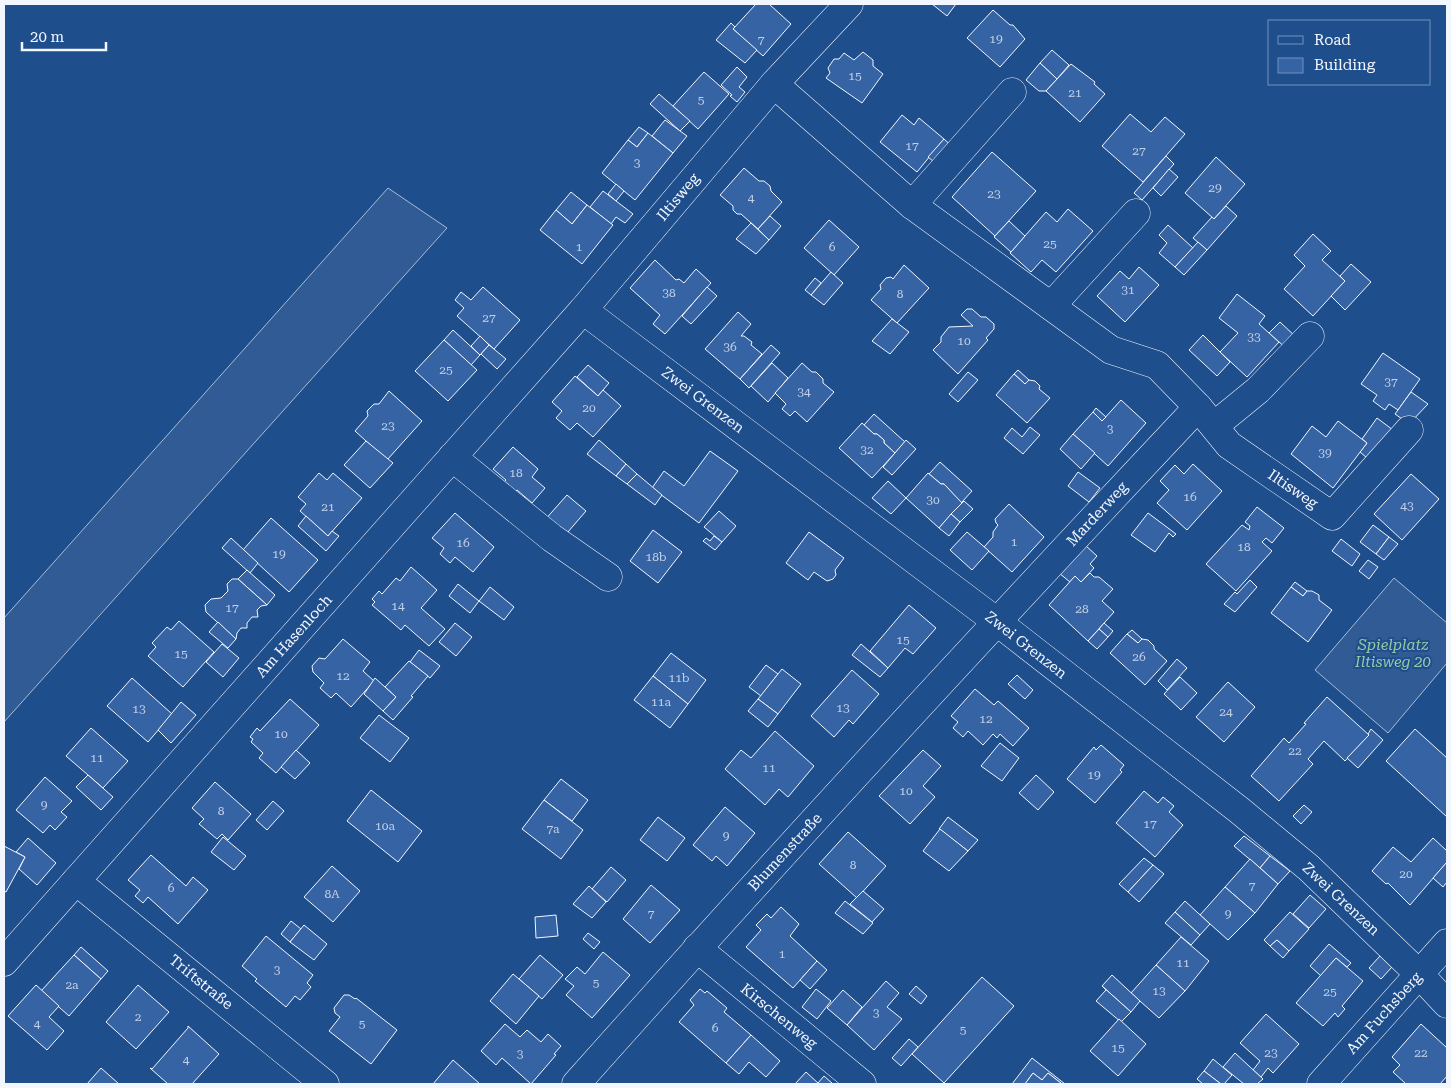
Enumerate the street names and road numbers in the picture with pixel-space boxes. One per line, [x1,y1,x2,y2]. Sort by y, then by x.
street label: Iltisweg [653,169,703,224]
street label: Zwei Grenzen [658,363,748,437]
street label: Iltisweg [1265,466,1322,513]
street label: Marderweg [1063,478,1132,550]
street label: Am Hasenloch [252,591,336,681]
street label: Zwei Grenzen [981,607,1071,683]
street label: Blumenstraße [744,809,826,895]
street label: Zwei Grenzen [1299,859,1384,940]
street label: Triftstraße [165,951,237,1013]
street label: Am Fuchsberg [1343,968,1426,1058]
street label: Kirschenweg [737,980,821,1053]

